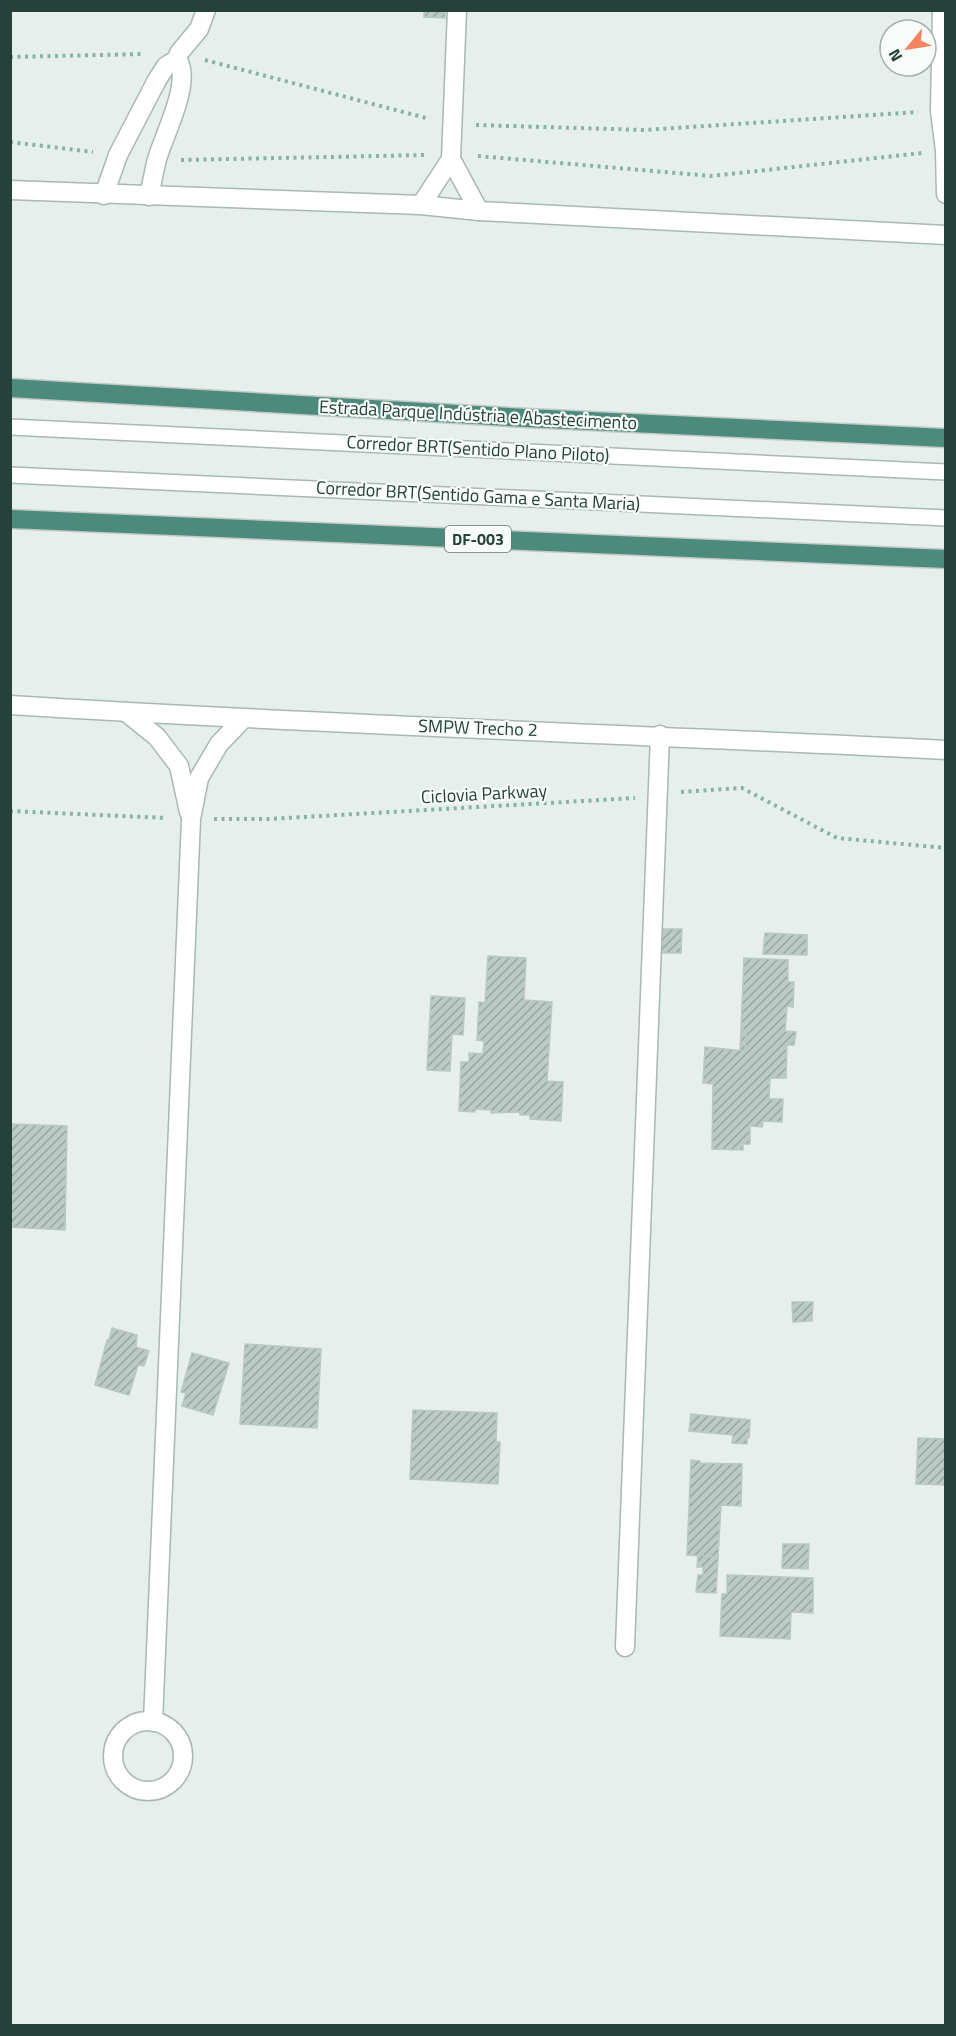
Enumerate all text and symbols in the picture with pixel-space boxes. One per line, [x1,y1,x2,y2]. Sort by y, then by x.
north arrow [878,18,938,78]
text: N [882,45,908,66]
street label: Estrada Parque Indústria e Abastecimento [318,393,638,436]
street label: Corredor BRT(Sentido Plano Piloto) [346,428,610,469]
street label: Corredor BRT(Sentido Gama e Santa Maria) [315,474,641,517]
road number: DF-003 [445,526,511,552]
street label: SMPW Trecho 2 [418,712,538,743]
street label: Ciclovia Parkway [420,777,548,810]

